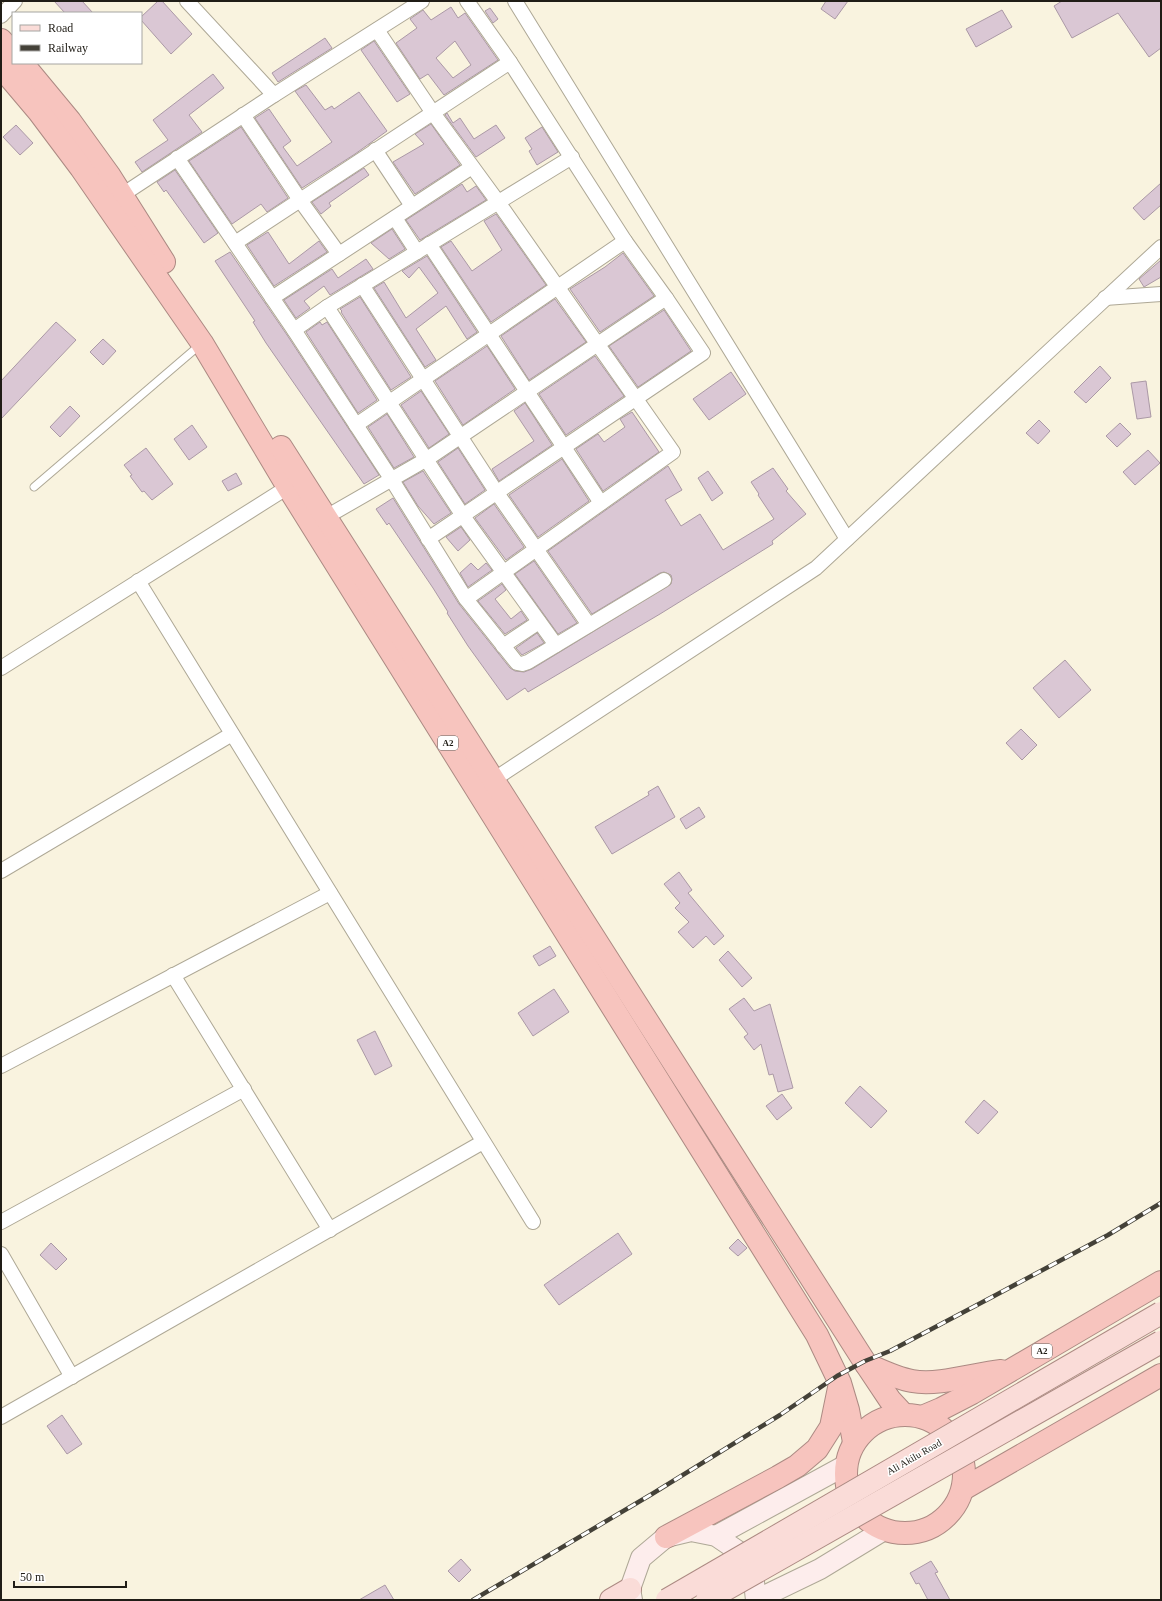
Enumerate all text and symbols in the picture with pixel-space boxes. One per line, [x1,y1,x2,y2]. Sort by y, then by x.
legend [12,12,142,64]
text: Road [48,21,73,35]
text: Railway [48,41,88,55]
road number: A2 [438,736,458,750]
road number: A2 [1032,1344,1052,1358]
street label: Ali Akilu Road [885,1437,943,1477]
scale bar [14,1563,126,1589]
text: 50 m [20,1570,45,1584]

